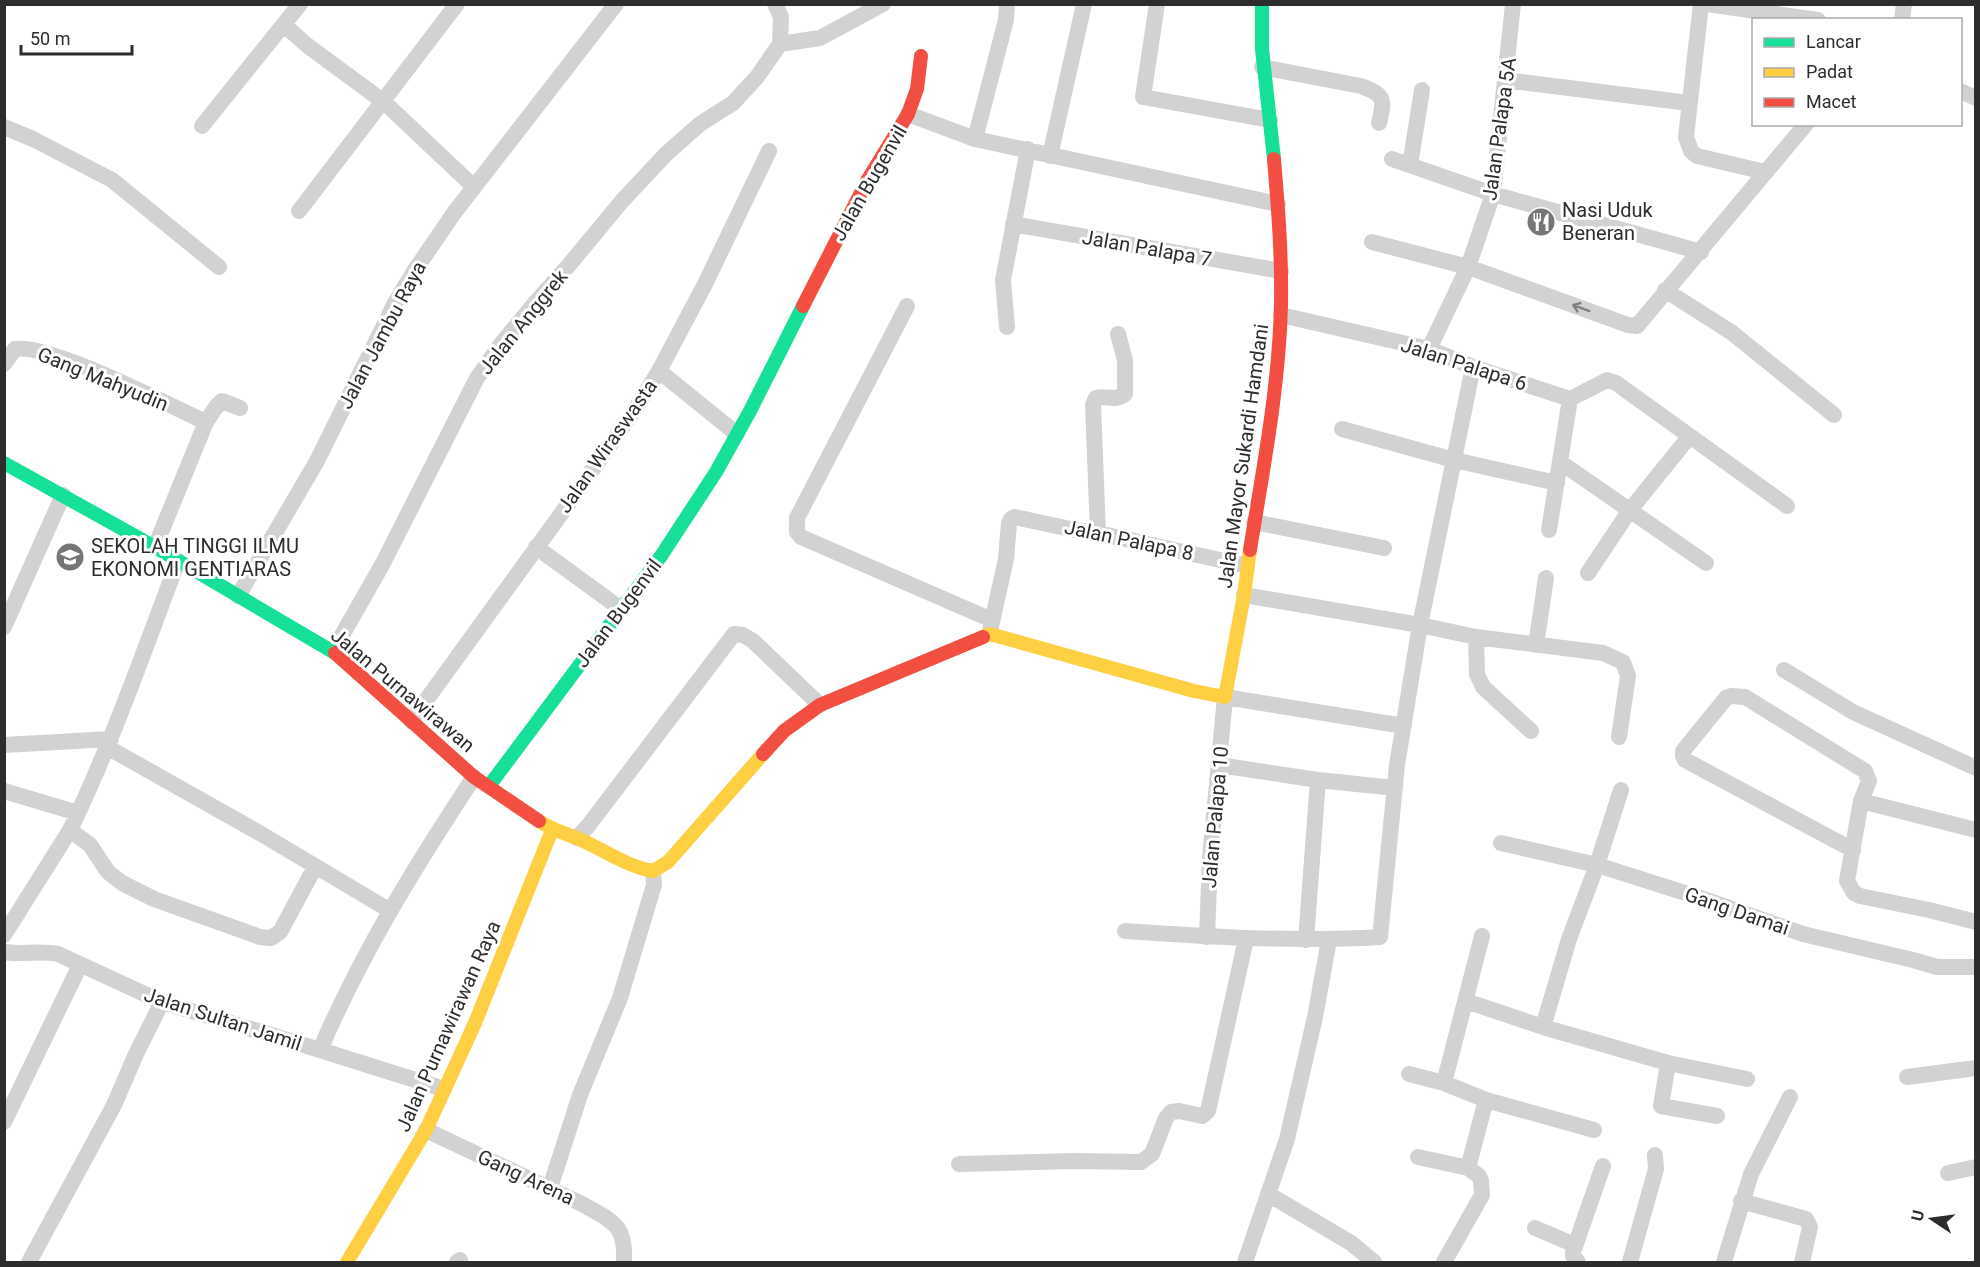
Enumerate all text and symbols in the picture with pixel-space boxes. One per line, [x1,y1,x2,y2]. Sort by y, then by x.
scale bar [21,18,132,56]
legend [1752,18,1962,126]
text: 50 m [30,28,70,49]
text: Lancar [1806,31,1861,52]
street label: Jalan Palapa 5A [1477,56,1521,202]
text: Padat [1806,61,1853,82]
text: Macet [1806,91,1856,112]
street label: Jalan Bugenvil [826,121,912,245]
place label: Nasi Uduk Beneran [1562,198,1654,245]
restaurant icon: Nasi Uduk Beneran [1525,206,1557,238]
street label: Jalan Palapa 7 [1080,225,1214,271]
street label: Jalan Jambu Raya [333,257,431,413]
street label: Jalan Anggrek [474,264,573,379]
one-way arrow [1572,302,1591,313]
street label: Jalan Mayor Sukardi Hamdani [1213,322,1273,590]
street label: Jalan Palapa 6 [1398,332,1530,396]
street label: Gang Mahyudin [34,342,172,416]
street label: Jalan Wiraswasta [552,375,662,517]
street label: Jalan Palapa 8 [1062,515,1196,565]
place label: SEKOLAH TINGGI ILMU EKONOMI GENTIARAS [91,534,299,581]
school or university icon: SEKOLAH TINGGI ILMU EKONOMI GENTIARAS [54,541,86,573]
street label: Jalan Bugenvil [569,554,667,672]
street label: Jalan Purnawirawan [326,623,480,757]
street label: Jalan Palapa 10 [1197,745,1233,889]
street label: Gang Damai [1682,882,1792,940]
street label: Jalan Purnawirawan Raya [391,917,505,1135]
street label: Jalan Sultan Jamil [141,982,305,1056]
street label: Gang Arena [474,1144,578,1210]
north arrow [1902,1189,1962,1249]
text: U [1907,1208,1928,1223]

